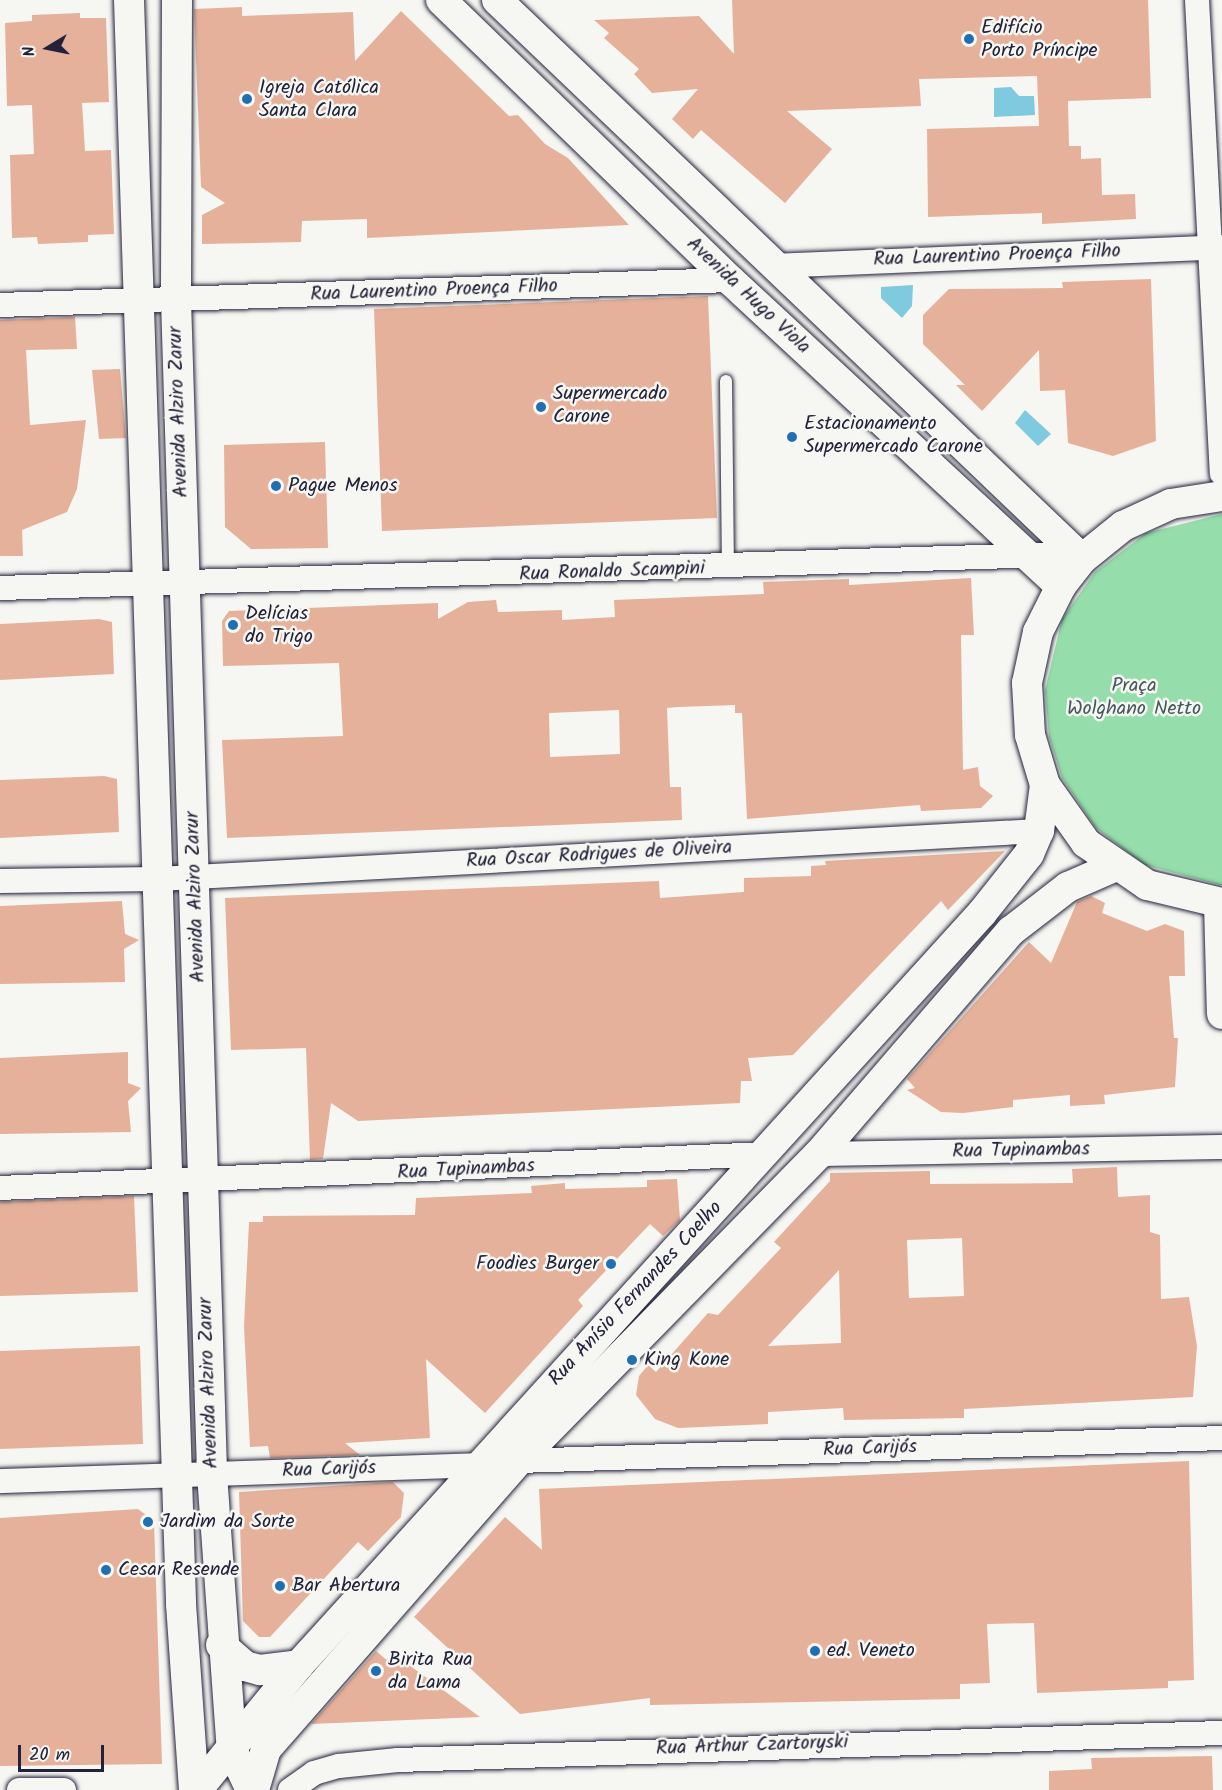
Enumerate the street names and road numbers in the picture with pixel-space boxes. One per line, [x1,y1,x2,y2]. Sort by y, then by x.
street label: Avenida Hugo Viola [681,232,815,360]
street label: Rua Laurentino Proença Filho [873,240,1121,272]
street label: Rua Laurentino Proença Filho [310,275,558,307]
street label: Avenida Alziro Zarur [164,326,194,498]
street label: Rua Ronaldo Scampini [519,557,705,587]
street label: Avenida Alziro Zarur [181,811,211,983]
street label: Rua Oscar Rodrigues de Oliveira [465,836,733,874]
street label: Rua Tupinambas [952,1138,1090,1164]
street label: Rua Tupinambas [397,1154,535,1186]
street label: Rua Anísio Fernandes Coelho [544,1197,728,1391]
street label: Avenida Alziro Zarur [194,1297,224,1469]
street label: Rua Carijós [823,1435,917,1463]
street label: Rua Carijós [282,1456,376,1484]
street label: Rua Arthur Czartoryski [655,1731,849,1761]

